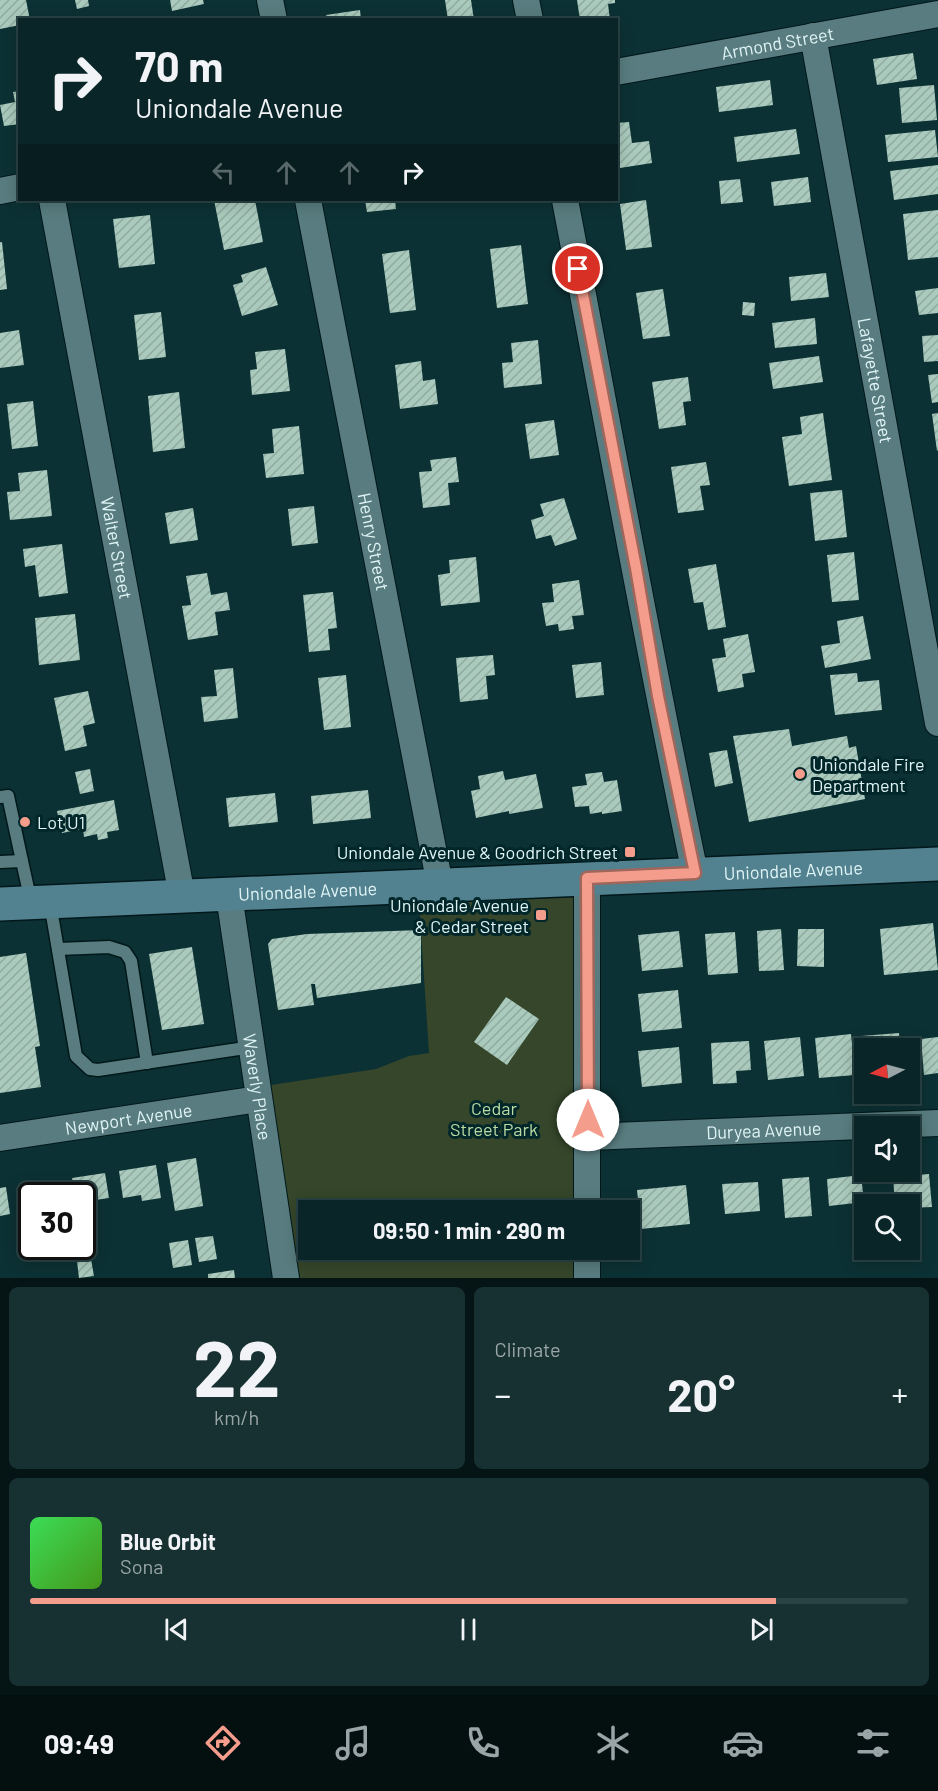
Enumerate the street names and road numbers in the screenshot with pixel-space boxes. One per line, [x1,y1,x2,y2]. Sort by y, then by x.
street label: Armond Street [719,22,836,64]
street label: Lafayette Street [853,316,898,445]
street label: Henry Street [354,491,394,593]
street label: Walter Street [97,495,137,601]
street label: Uniondale Avenue [723,856,863,884]
street label: Uniondale Avenue [238,877,378,905]
street label: Waverly Place [239,1032,276,1142]
street label: Newport Avenue [63,1098,194,1139]
street label: Duryea Avenue [706,1117,822,1143]

